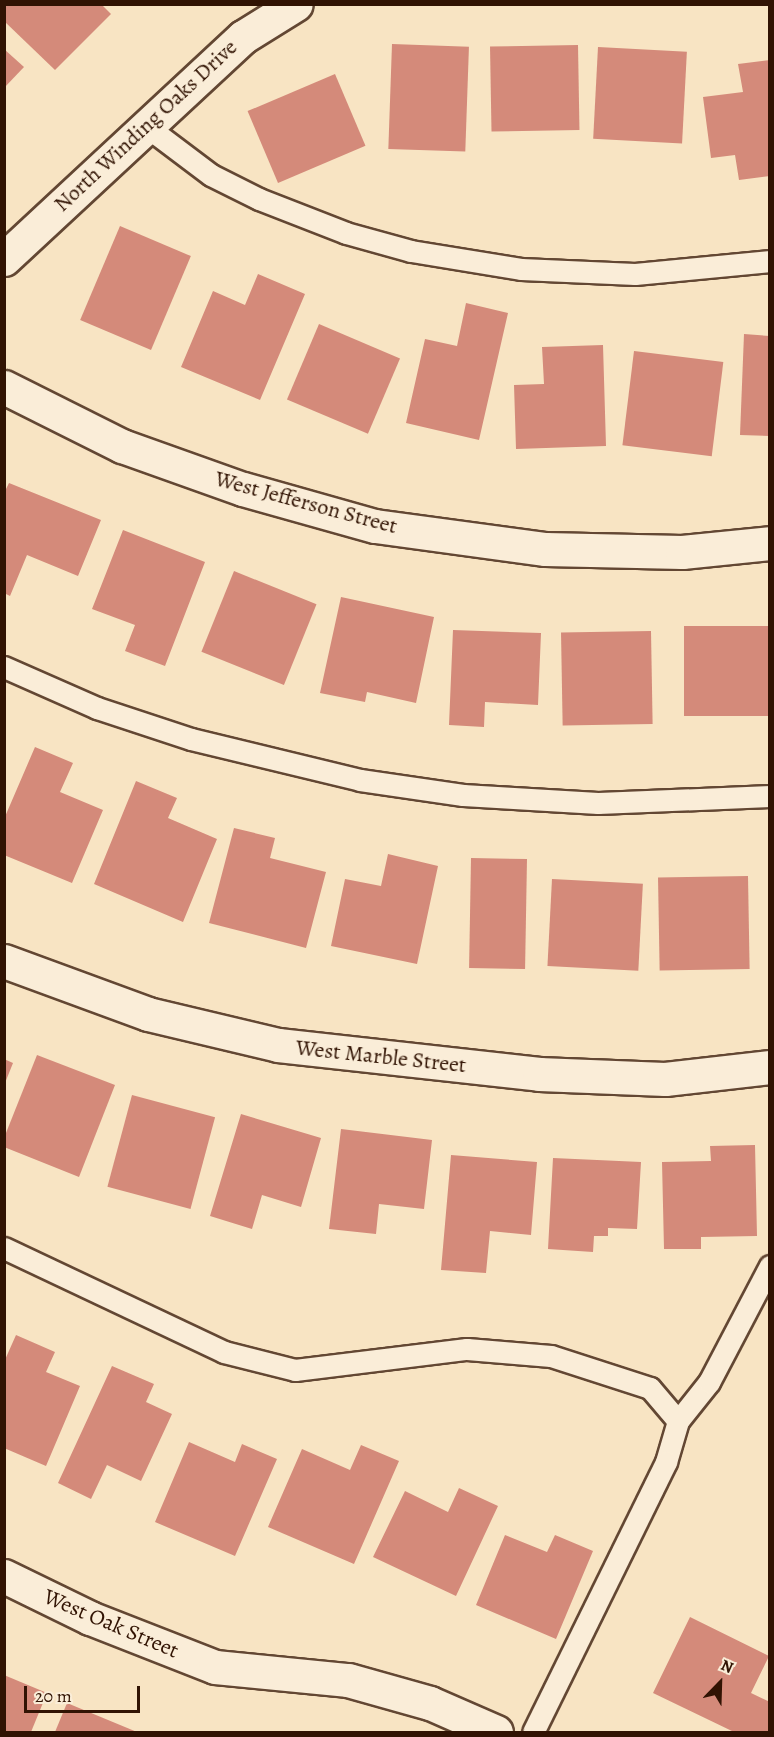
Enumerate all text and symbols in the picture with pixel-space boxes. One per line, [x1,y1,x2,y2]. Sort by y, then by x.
street label: North Winding Oaks Drive [49,34,243,218]
street label: West Jefferson Street [212,466,400,540]
street label: West Marble Street [295,1035,467,1079]
street label: West Oak Street [40,1584,182,1664]
north arrow [690,1653,750,1713]
text: N [717,1654,737,1679]
scale bar [27,1674,142,1712]
text: 20 m [35,1684,72,1708]

